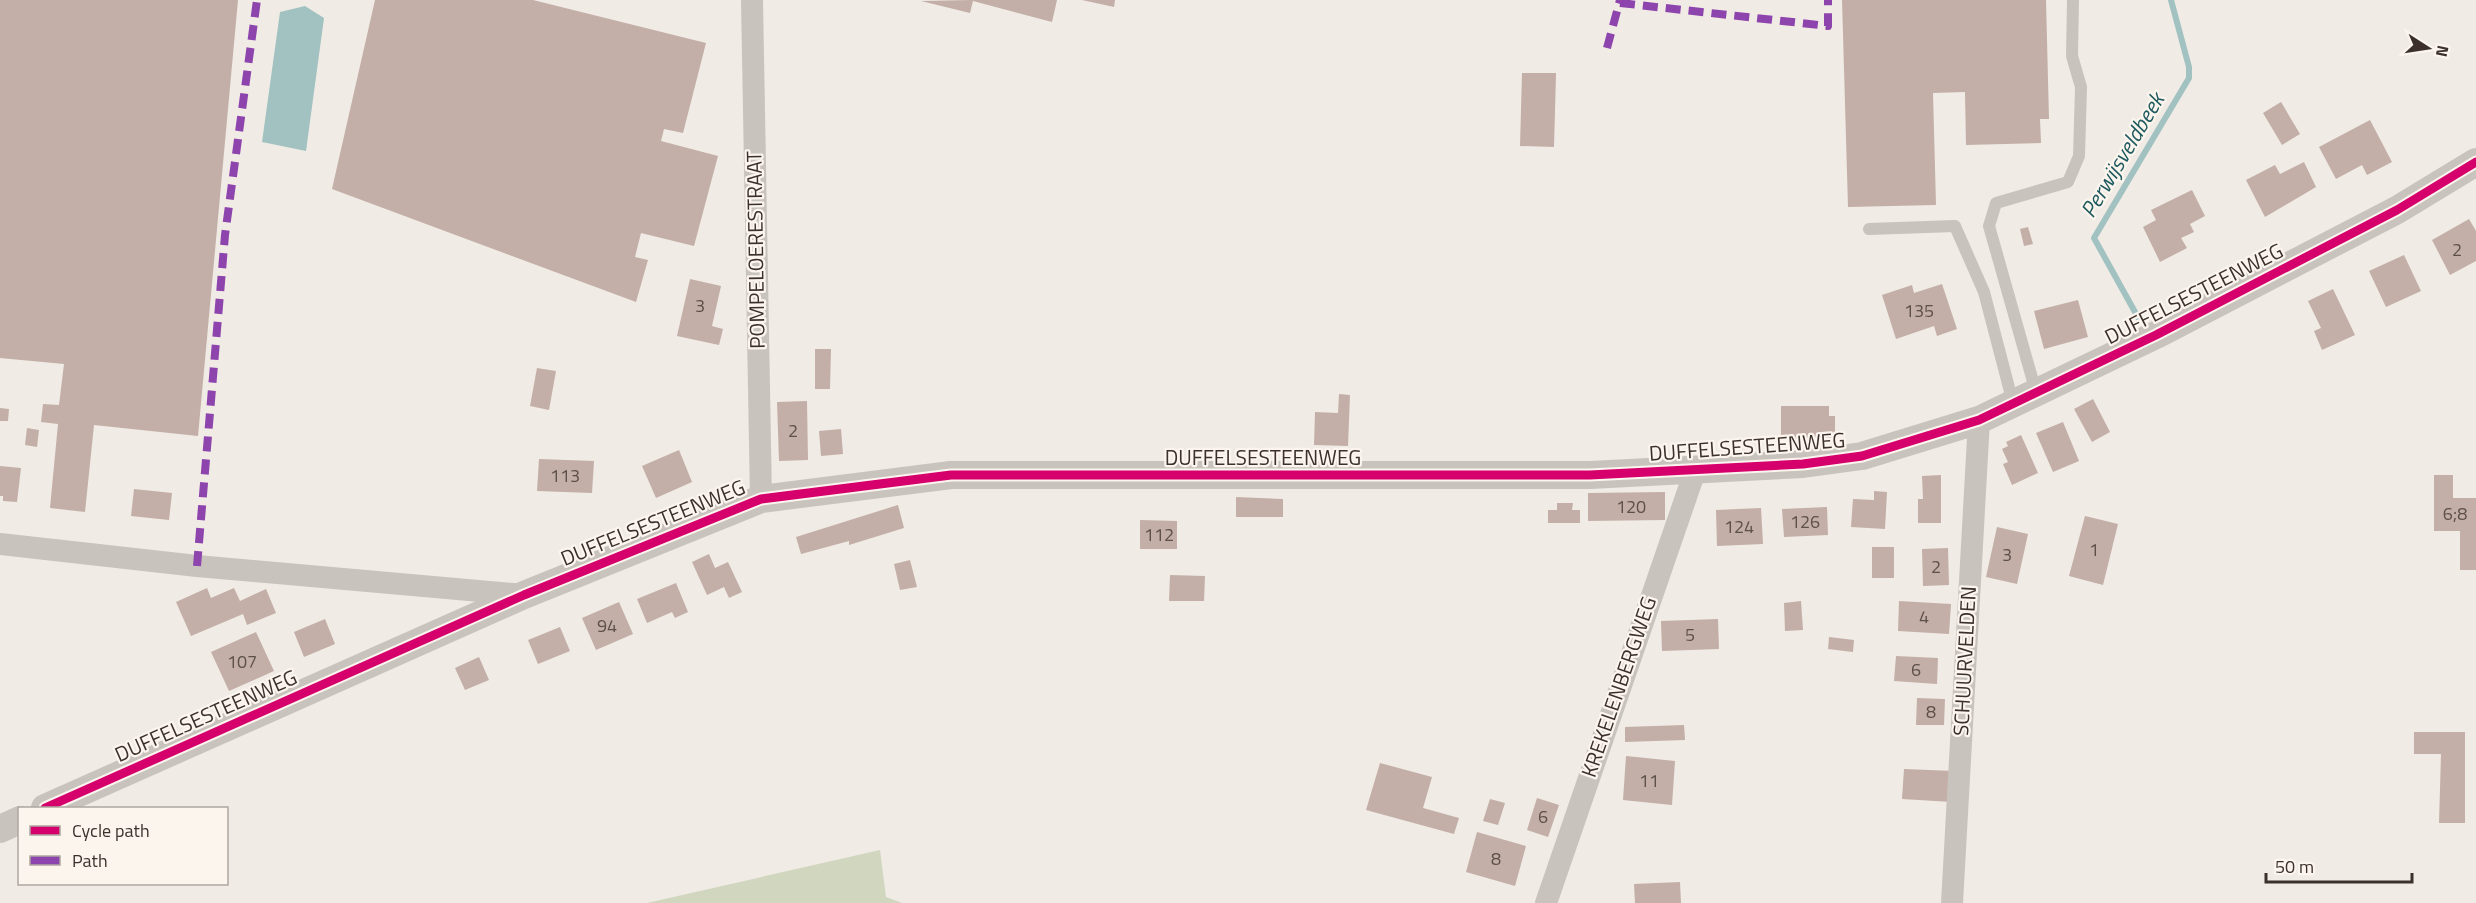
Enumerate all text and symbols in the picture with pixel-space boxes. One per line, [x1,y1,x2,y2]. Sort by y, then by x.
north arrow [2398,18,2458,78]
text: N [2430,43,2456,59]
water label: Perwijsveldbeek [2071,84,2174,224]
street label: POMPELOERESTRAAT [737,151,773,349]
street label: DUFFELSESTEENWEG [2099,234,2288,352]
house number: 2 [2452,236,2462,263]
house number: 3 [695,292,705,319]
house number: 135 [1904,297,1934,324]
house number: 2 [788,417,798,444]
street label: DUFFELSESTEENWEG [1648,423,1846,469]
street label: DUFFELSESTEENWEG [1165,441,1361,473]
house number: 113 [550,462,580,489]
street label: DUFFELSESTEENWEG [555,470,750,574]
house number: 120 [1616,493,1646,520]
house number: 6;8 [2443,500,2467,527]
house number: 126 [1790,508,1820,535]
house number: 124 [1724,513,1754,540]
house number: 112 [1144,521,1174,548]
house number: 1 [2089,536,2099,563]
house number: 3 [2002,541,2012,568]
house number: 2 [1931,553,1941,580]
street label: SCHUURVELDEN [1944,585,1984,737]
street label: KREKELENBERGWEG [1572,592,1664,781]
house number: 4 [1919,603,1929,630]
house number: 94 [597,612,617,639]
house number: 5 [1685,621,1695,648]
house number: 107 [227,648,257,675]
house number: 6 [1911,656,1921,683]
street label: DUFFELSESTEENWEG [109,660,302,770]
house number: 8 [1926,698,1936,725]
house number: 11 [1639,767,1659,794]
house number: 6 [1538,803,1548,830]
legend [18,807,228,885]
text: Cycle path [72,817,150,844]
house number: 8 [1491,845,1501,872]
scale bar [2266,846,2412,884]
text: Path [72,847,108,874]
text: 50 m [2275,853,2314,880]

